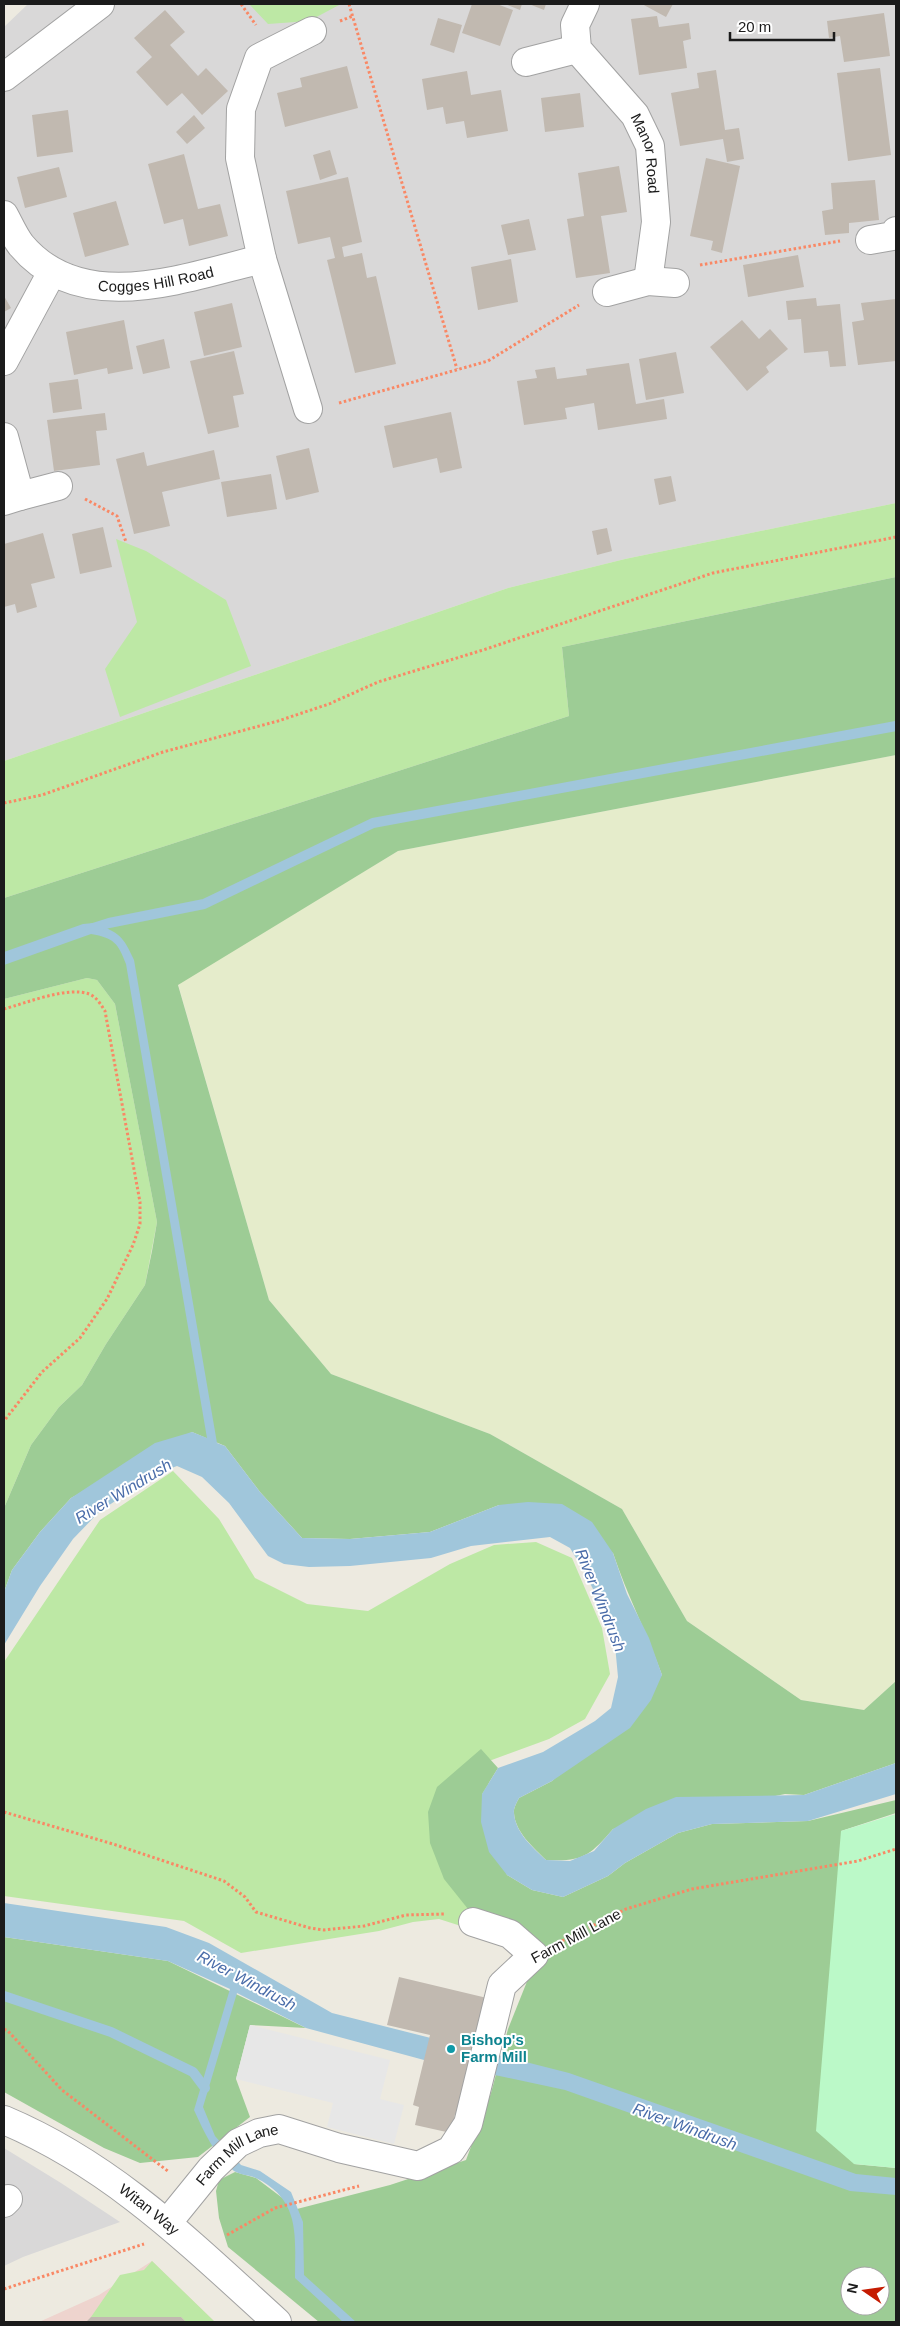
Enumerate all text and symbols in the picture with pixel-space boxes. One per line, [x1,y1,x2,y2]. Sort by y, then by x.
scale bar [730,10,834,42]
text: 20 m [738,18,771,35]
street label: Manor Road [628,111,663,194]
street label: Cogges Hill Road [97,263,215,295]
water label: River Windrush [72,1456,175,1527]
water label: River Windrush [572,1546,629,1654]
street label: Farm Mill Lane [528,1905,624,1966]
water label: River Windrush [195,1947,299,2014]
place label: Bishop's Farm Mill [461,2031,527,2065]
marker: Bishop's Farm Mill [445,2043,457,2055]
water label: River Windrush [631,2100,739,2153]
street label: Farm Mill Lane [192,2120,280,2189]
street label: Witan Way [116,2180,183,2238]
north arrow [840,2266,890,2316]
text: N [843,2281,861,2295]

